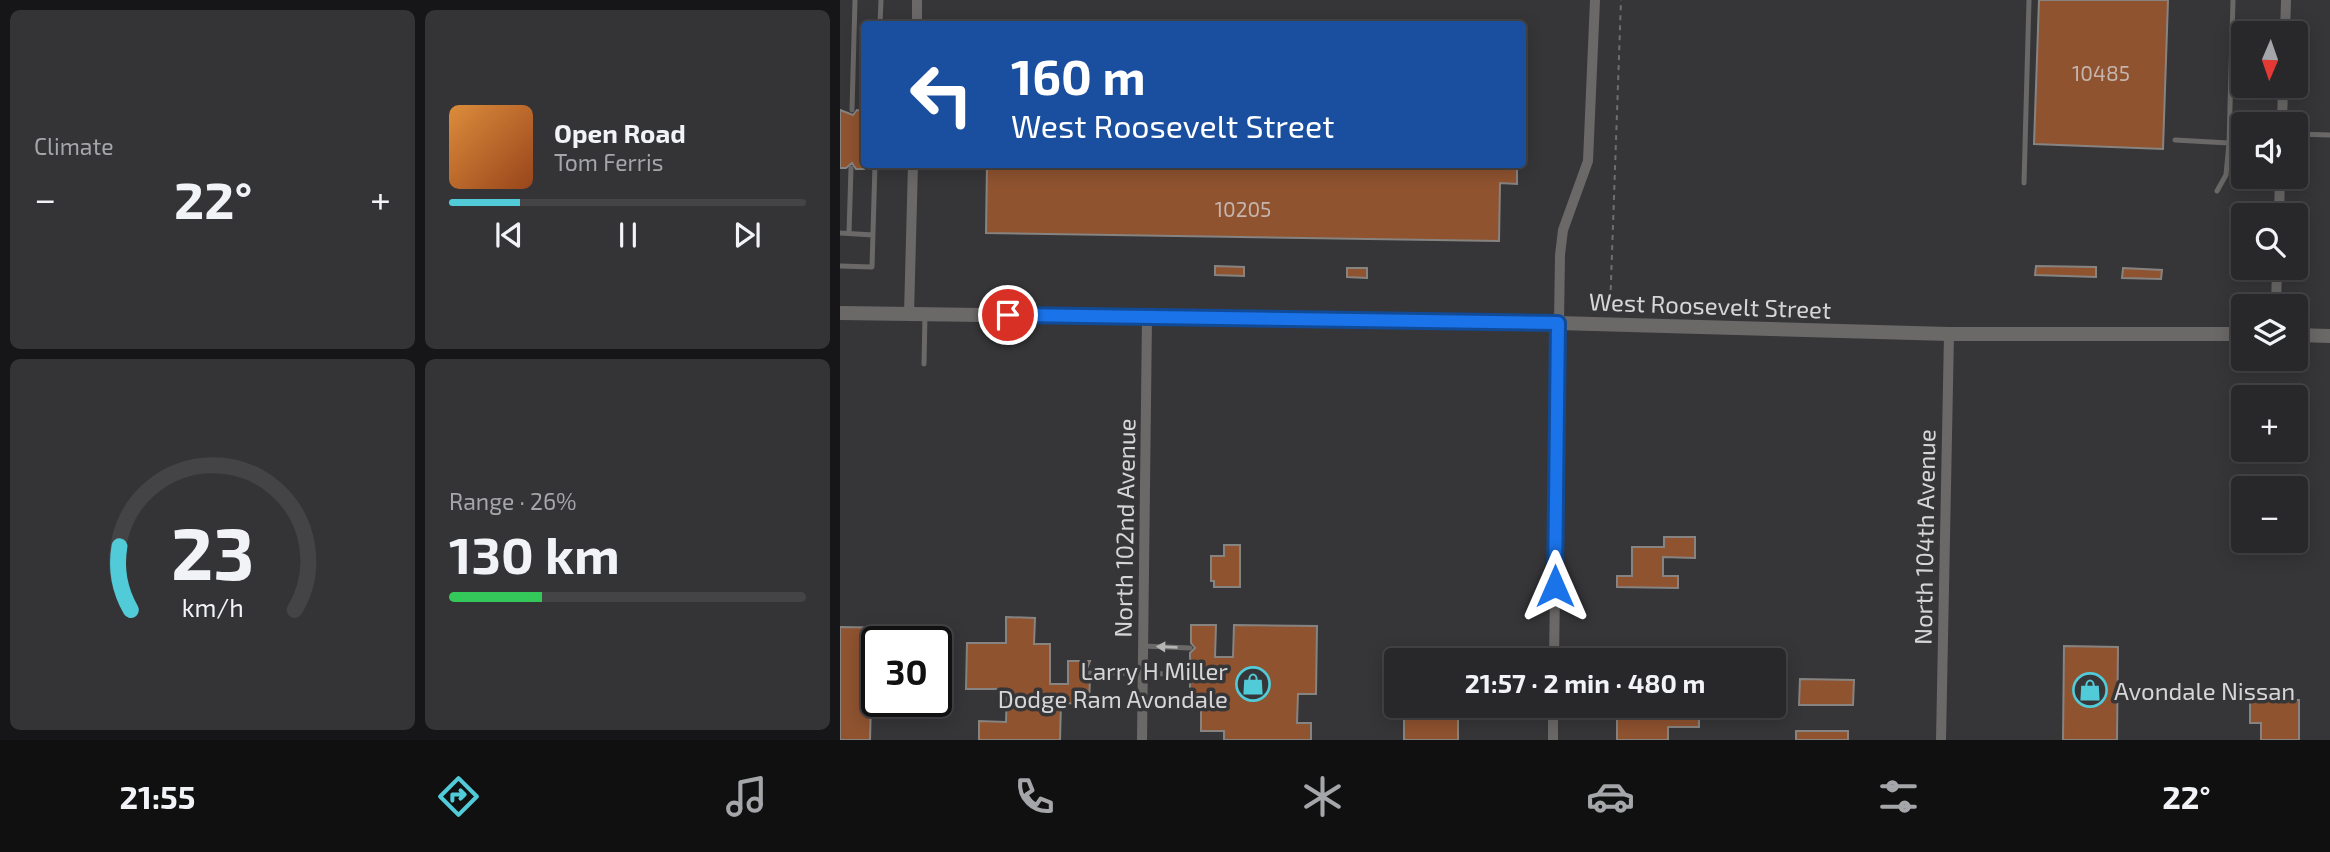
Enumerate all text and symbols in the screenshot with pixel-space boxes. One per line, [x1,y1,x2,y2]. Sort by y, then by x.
north arrow [2231,21,2308,98]
map controls [2231,21,2308,553]
text: 160 m [1011,46,1146,105]
icon: left [896,49,987,140]
house number: 10485 [2072,60,2130,85]
text: West Roosevelt Street [1011,106,1334,144]
button: sound [2231,112,2308,189]
text: Open Road [554,117,686,148]
text: Climate [34,132,114,160]
text: Tom Ferris [554,148,663,176]
text: 22° [174,167,252,229]
text: − [34,175,56,221]
text: + [370,175,391,221]
house number: 10205 [1215,196,1271,221]
button: search [2231,203,2308,280]
icon: previous [490,216,528,254]
icon: pause [609,216,647,254]
icon: next [728,216,766,254]
pin [978,285,1038,345]
street label: West Roosevelt Street [1588,286,1832,324]
button: layers [2231,294,2308,371]
icon: arrive [989,296,1027,334]
button: + [2231,385,2308,462]
street label: North 102nd Avenue [1108,418,1140,638]
street label: North 104th Avenue [1908,429,1940,645]
button: − [2231,476,2308,553]
text: Range · 26% [449,487,577,515]
text: 23 [171,508,254,596]
text: 130 km [449,522,620,584]
position arrow [1518,549,1592,623]
text: km/h [181,592,244,622]
speed limit sign: 30 [861,626,952,717]
one-way arrow [1156,641,1178,653]
place label: Larry H Miller Dodge Ram Avondale [998,656,1228,713]
shop icon: Larry H Miller Dodge Ram Avondale [1234,665,1272,703]
text: 21:57 · 2 min · 480 m [1465,667,1705,698]
shop icon: Avondale Nissan [2071,671,2109,709]
place label: Avondale Nissan [2114,676,2295,705]
icon: directions [434,772,483,821]
icon: music [722,772,771,821]
icon: phone [1010,772,1059,821]
icon: climate [1298,772,1347,821]
icon: car [1586,772,1635,821]
icon: filters [1874,772,1923,821]
text: 21:55 [119,777,195,815]
text: 22° [2162,777,2210,815]

